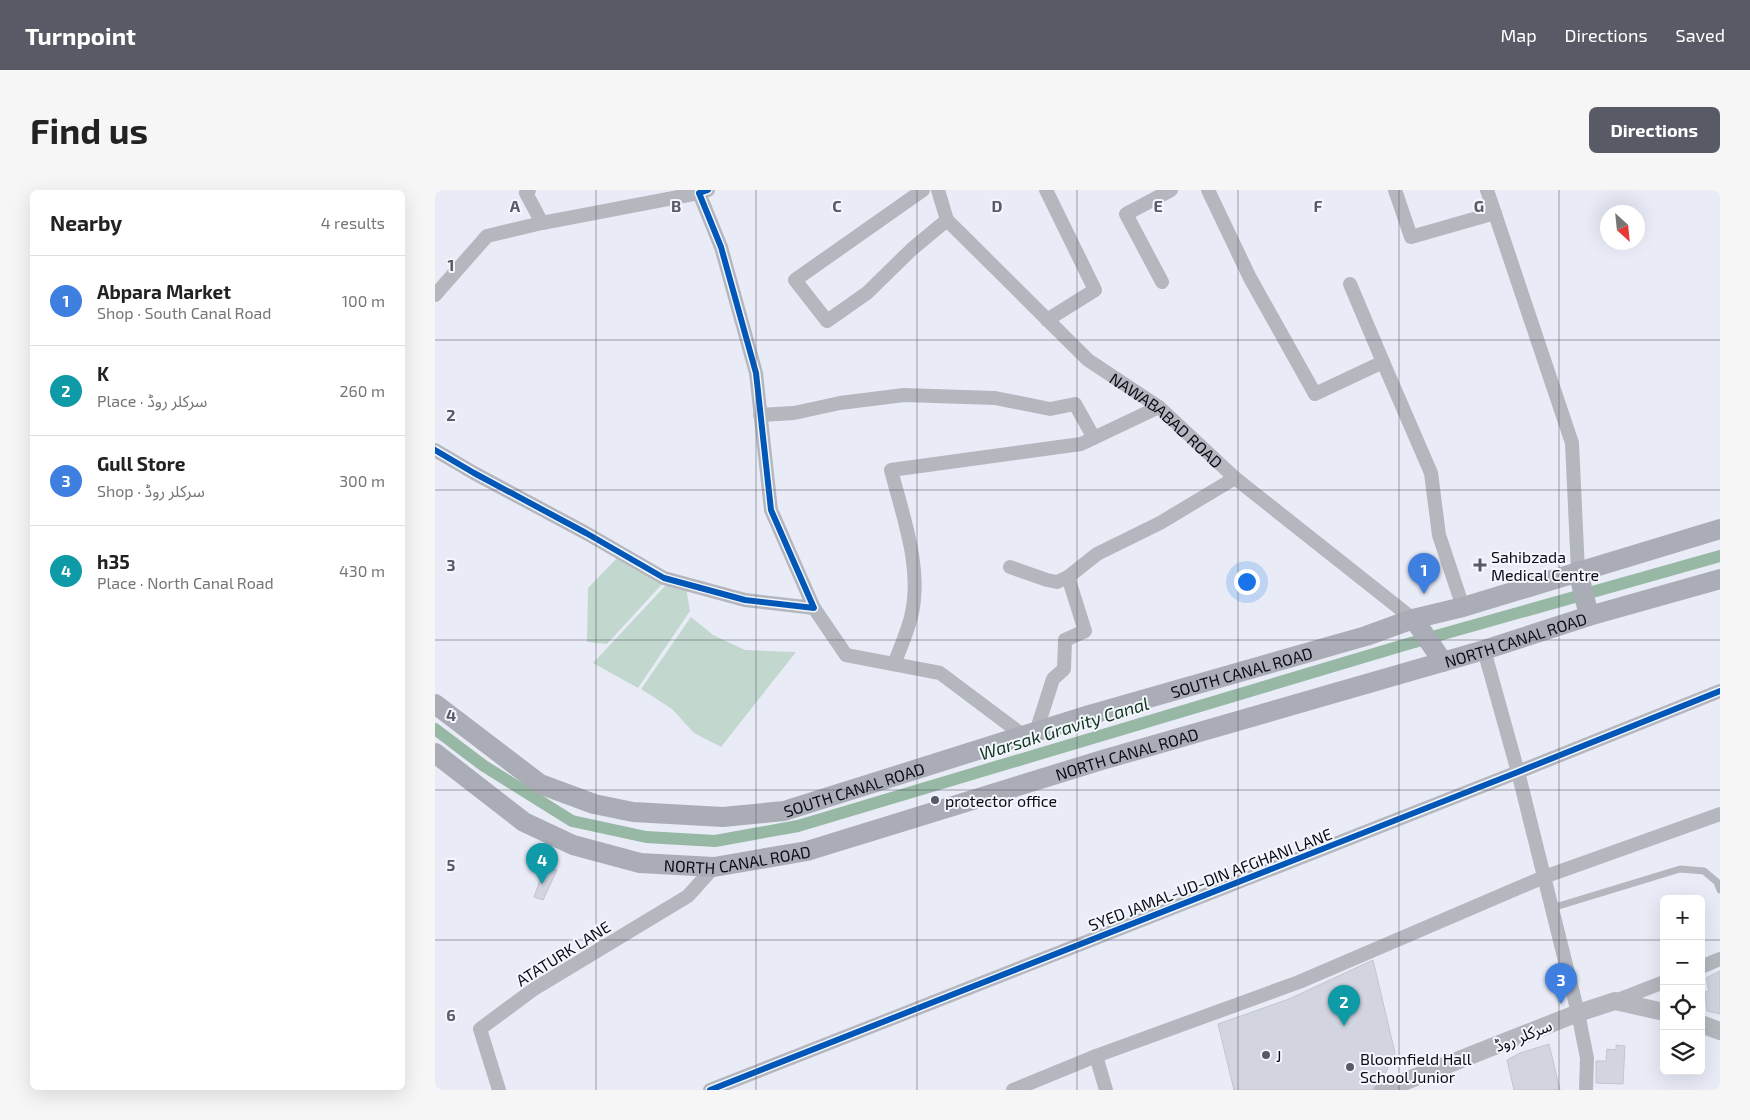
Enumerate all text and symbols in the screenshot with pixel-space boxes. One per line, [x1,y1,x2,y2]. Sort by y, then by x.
text: Turnpoint [25,21,136,50]
text: Map [1500,24,1537,46]
text: Directions [1565,24,1648,46]
text: Saved [1676,24,1725,46]
button: Directions [1589,107,1720,153]
text: Find us [30,109,148,151]
text: A [510,196,521,215]
text: B [671,196,681,215]
text: C [832,196,842,215]
text: D [992,196,1003,215]
text: E [1153,196,1163,215]
text: F [1314,196,1323,215]
text: G [1474,196,1484,215]
north arrow [1600,205,1645,250]
text: Nearby [50,210,122,235]
text: 4 results [321,213,385,232]
text: 1 [448,255,454,274]
text: Abpara Market [97,280,231,303]
text: 1 [63,291,69,310]
text: 100 m [342,291,385,310]
text: Shop · South Canal Road [97,303,271,322]
text: K [97,362,109,385]
street label: NAWABABAD ROAD [1107,368,1227,471]
text: 2 [61,381,71,400]
text: 260 m [340,381,385,400]
text: Place · سرکلر روڈ [97,391,207,410]
text: 2 [446,405,456,424]
text: Gull Store [97,452,185,475]
text: 3 [61,471,71,490]
text: 300 m [339,471,385,490]
text: Shop · سرکلر روڈ [97,481,205,500]
place label: Sahibzada Medical Centre [1491,547,1599,584]
text: h35 [97,550,130,573]
pin: 1 [1408,553,1440,594]
text: 3 [446,555,456,574]
marker: Sahibzada Medical Centre [1473,558,1487,572]
text: 4 [61,561,71,580]
text: 430 m [339,561,385,580]
your location [1234,569,1260,595]
text: Place · North Canal Road [97,573,274,592]
street label: NORTH CANAL ROAD [1442,608,1589,670]
street label: SOUTH CANAL ROAD [1168,642,1315,701]
water label: Warsak Gravity Canal [976,692,1152,764]
text: 4 [446,705,456,724]
street label: NORTH CANAL ROAD [1053,723,1200,783]
street label: SOUTH CANAL ROAD [781,758,927,820]
place label: protector office [945,791,1057,810]
marker: protector office [929,794,941,806]
street label: SYED JAMAL-UD-DIN AFGHANI LANE [1086,824,1334,934]
street label: NORTH CANAL ROAD [663,841,812,877]
pin: 4 [526,843,558,884]
text: 5 [447,855,456,874]
map controls [1660,895,1705,1075]
button: + [1660,895,1705,940]
street label: ATATURK LANE [512,916,614,990]
button: − [1660,940,1705,985]
pin: 3 [1545,963,1577,1004]
pin: 2 [1328,985,1360,1026]
button: locate [1660,985,1705,1030]
text: 6 [446,1005,456,1024]
street label: سرکلر روڈ [1492,1015,1555,1056]
button: layers [1660,1030,1705,1075]
place label: J [1276,1046,1281,1065]
marker: J [1260,1049,1272,1061]
place label: Bloomfield Hall School Junior [1360,1049,1472,1086]
marker: Bloomfield Hall School Junior [1344,1061,1356,1073]

